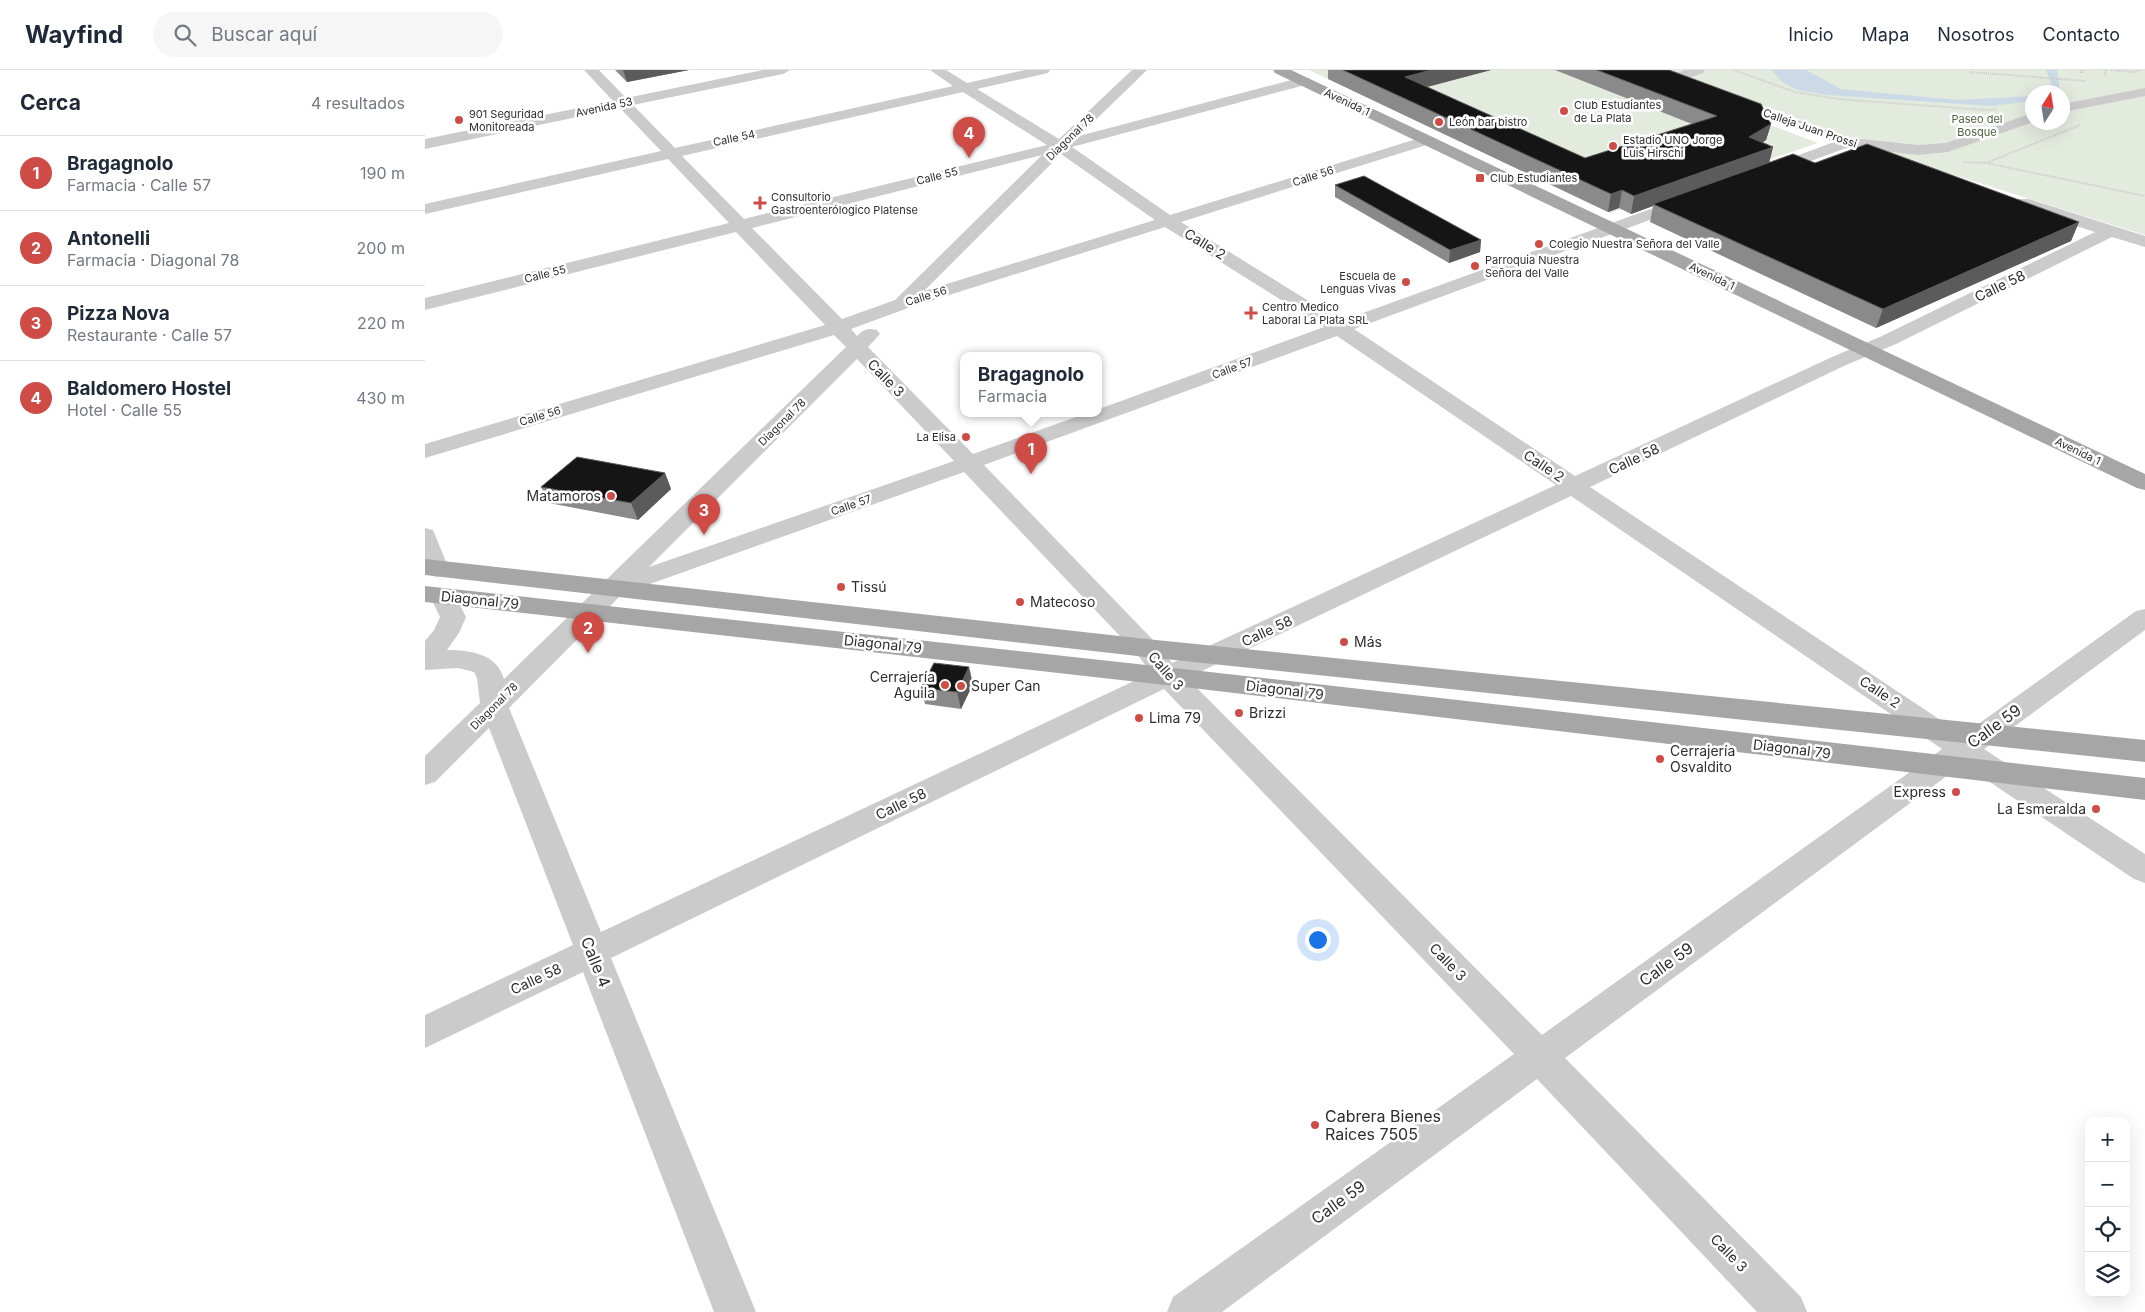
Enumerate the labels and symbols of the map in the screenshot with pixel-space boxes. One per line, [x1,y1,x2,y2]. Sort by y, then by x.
street label: Avenida 1 [1322,85,1372,119]
north arrow [2025,85,2070,130]
street label: Avenida 53 [574,94,634,120]
place label: Club Estudiantes de La Plata [1574,98,1662,125]
marker: Club Estudiantes de La Plata [1558,105,1570,117]
street label: Calleja Juan Prossi [1761,105,1859,151]
place label: 901 Seguridad Monitoreada [469,107,544,134]
street label: Diagonal 78 [1043,110,1097,163]
park label: Paseo del Bosque [1952,112,2002,139]
marker: 901 Seguridad Monitoreada [453,114,465,126]
place label: León bar bistro [1449,115,1528,129]
marker: León bar bistro [1433,116,1445,128]
pin: 4 [953,117,985,158]
street label: Calle 54 [712,127,756,149]
place label: Estadio UNO Jorge Luis Hirschi [1623,133,1722,160]
marker: Estadio UNO Jorge Luis Hirschi [1607,140,1619,152]
street label: Calle 56 [1291,163,1336,189]
street label: Calle 55 [915,164,960,188]
place label: Club Estudiantes [1490,171,1578,185]
marker: Club Estudiantes [1474,172,1486,184]
place label: Consultorio Gastroenterólogico Platense [771,190,918,217]
marker: Consultorio Gastroenterólogico Platense [753,196,767,210]
street label: Calle 2 [1181,224,1229,263]
place label: Colegio Nuestra Señora del Valle [1549,237,1720,251]
marker: Colegio Nuestra Señora del Valle [1533,238,1545,250]
place label: Parroquia Nuestra Señora del Valle [1485,253,1579,280]
street label: Avenida 1 [1687,259,1737,293]
marker: Parroquia Nuestra Señora del Valle [1469,260,1481,272]
street label: Calle 55 [523,262,568,286]
street label: Calle 58 [1972,266,2028,305]
place label: Escuela de Lenguas Vivas [1320,269,1396,296]
marker: Escuela de Lenguas Vivas [1400,276,1412,288]
street label: Calle 56 [904,283,949,309]
place label: Centro Medico Laboral La Plata SRL [1262,300,1368,327]
marker: Centro Medico Laboral La Plata SRL [1244,306,1258,320]
street label: Calle 57 [1210,354,1254,382]
street label: Calle 3 [864,355,908,400]
street label: Diagonal 78 [755,395,809,449]
street label: Calle 56 [518,403,563,429]
place label: La Elisa [917,430,956,444]
marker: La Elisa [960,431,972,443]
pin: 1 [1015,433,1047,474]
street label: Avenida 1 [2053,434,2103,468]
street label: Calle 58 [1606,439,1662,478]
street label: Calle 2 [1521,446,1568,485]
place label: Matamoros [527,487,601,504]
marker: Matamoros [605,490,617,502]
street label: Calle 57 [829,492,873,518]
pin: 3 [688,494,720,535]
place label: Tissú [851,578,887,595]
marker: Tissú [835,581,847,593]
street label: Diagonal 79 [440,587,520,612]
place label: Matecoso [1030,593,1095,610]
marker: Matecoso [1014,596,1026,608]
street label: Calle 58 [1239,611,1295,650]
pin: 2 [572,612,604,653]
street label: Diagonal 79 [843,631,923,656]
place label: Más [1354,633,1382,650]
marker: Más [1338,636,1350,648]
street label: Calle 3 [1145,648,1188,693]
place label: Cerrajería Aguila [870,668,935,701]
street label: Calle 2 [1857,672,1904,711]
street label: Diagonal 79 [1245,676,1325,703]
place label: Super Can [971,677,1041,694]
street label: Diagonal 78 [467,679,521,733]
marker: Cerrajería Aguila [939,679,951,691]
marker: Super Can [955,680,967,692]
street label: Calle 59 [1963,700,2025,752]
place label: Brizzi [1249,704,1286,721]
marker: Brizzi [1233,707,1245,719]
place label: Lima 79 [1149,709,1201,726]
marker: Lima 79 [1133,712,1145,724]
street label: Diagonal 79 [1752,735,1832,762]
place label: Cerrajería Osvaldito [1670,742,1735,775]
marker: Cerrajería Osvaldito [1654,753,1666,765]
place label: Express [1893,783,1946,800]
street label: Calle 58 [873,784,929,823]
marker: Express [1950,786,1962,798]
place label: La Esmeralda [1997,800,2086,817]
marker: La Esmeralda [2090,803,2102,815]
your location [1305,927,1331,953]
street label: Calle 4 [577,934,615,990]
street label: Calle 59 [1635,938,1697,990]
street label: Calle 3 [1426,939,1470,984]
street label: Calle 58 [508,959,564,998]
place label: Cabrera Bienes Raices 7505 [1325,1106,1441,1144]
marker: Cabrera Bienes Raices 7505 [1309,1119,1321,1131]
street label: Calle 59 [1307,1176,1369,1228]
street label: Calle 3 [1707,1230,1751,1275]

